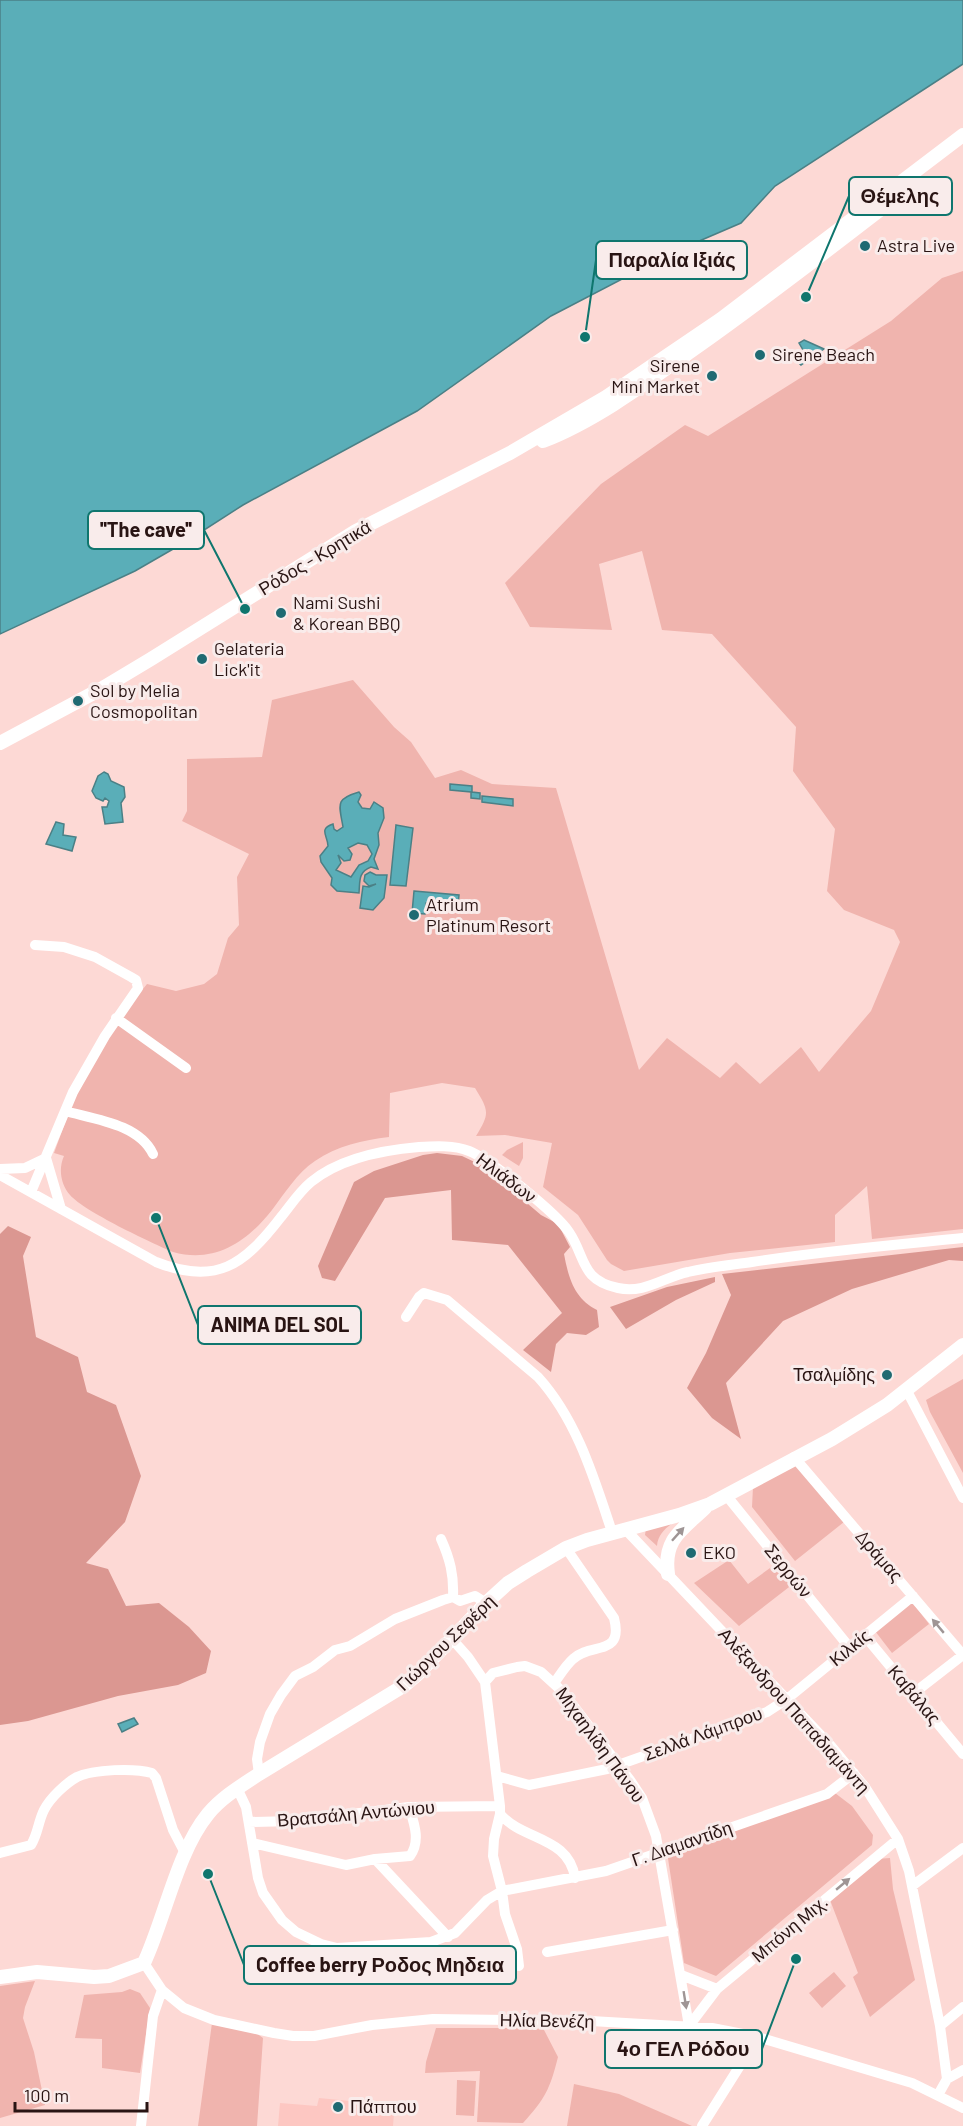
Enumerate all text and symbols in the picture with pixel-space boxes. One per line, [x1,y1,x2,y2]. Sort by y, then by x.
callout: Θέμελης [849,177,952,215]
text: Θέμελης [861,183,939,207]
place label: Astra Live [877,234,955,256]
marker: Astra Live [858,239,872,253]
callout: Παραλία Ιξιάς [596,241,747,279]
text: Παραλία Ιξιάς [608,247,736,271]
place label: Sirene Beach [772,343,875,365]
marker: Sirene Beach [753,348,767,362]
place label: Sirene Mini Market [611,354,700,397]
marker: Sirene Mini Market [705,369,719,383]
callout: ''The cave'' [88,511,204,549]
street label: Ρόδος - Κρητικά [254,515,375,599]
text: ''The cave'' [100,517,193,541]
place label: Nami Sushi & Korean BBQ [293,591,400,634]
marker: Nami Sushi & Korean BBQ [274,606,288,620]
place label: Gelateria Lick'it [214,637,284,680]
marker: Gelateria Lick'it [195,652,209,666]
place label: Sol by Melia Cosmopolitan [90,679,198,722]
marker: Sol by Melia Cosmopolitan [71,694,85,708]
place label: Atrium Platinum Resort [426,893,551,936]
marker: Atrium Platinum Resort [407,908,421,922]
street label: Ηλιάδων [472,1148,541,1207]
callout: ANIMA DEL SOL [198,1306,361,1344]
text: ANIMA DEL SOL [211,1312,349,1336]
place label: Τσαλμίδης [793,1363,875,1385]
marker: Τσαλμίδης [880,1368,894,1382]
street label: Δράμας [851,1525,908,1586]
one-way arrow [671,1527,684,1542]
street label: Σερρών [761,1539,817,1602]
place label: EKO [703,1541,736,1563]
marker: EKO [684,1546,698,1560]
street label: Γιώργου Σεφέρη [391,1590,499,1695]
one-way arrow [932,1619,945,1634]
street label: Αλέξανδρου Παπαδιαμάντη [714,1623,875,1798]
street label: Κιλκίς [824,1624,875,1670]
street label: Καβάλας [884,1660,946,1729]
street label: Μιχαηλίδη Πάνου [552,1682,650,1806]
street label: Σελλά Λάμπρου [640,1701,765,1765]
street label: Βρατσάλη Αντώνιου [276,1795,436,1831]
street label: Γ. Διαμαντίδη [629,1816,735,1871]
one-way arrow [835,1878,850,1891]
street label: Μπόνη Μιχ. [747,1890,832,1966]
callout: Coffee berry Ροδος Μηδεια [244,1946,516,1984]
text: Coffee berry Ροδος Μηδεια [256,1952,505,1976]
one-way arrow [681,1991,690,2010]
street label: Ηλία Βενέζη [499,2008,595,2032]
callout: 4ο ΓΕΛ Ρόδου [605,2030,762,2068]
text: 4ο ΓΕΛ Ρόδου [617,2036,749,2060]
scale bar [15,2075,147,2113]
text: 100 m [24,2084,69,2106]
place label: Πάππου [350,2095,417,2117]
marker: Πάππου [331,2100,345,2114]

